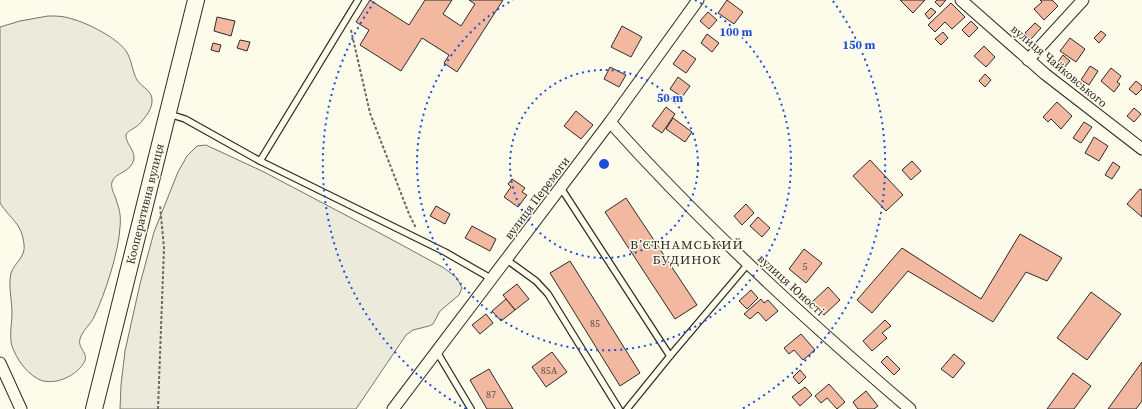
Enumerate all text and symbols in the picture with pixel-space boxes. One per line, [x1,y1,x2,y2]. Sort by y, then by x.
street label: вулиця Чайковського [1007,21,1111,111]
text: 100 m [720,24,753,40]
text: 150 m [843,37,876,53]
text: 50 m [657,90,683,106]
street label: Кооперативна вулиця [122,142,168,266]
street label: вулиця Перемоги [501,153,574,243]
centre of rings [597,157,611,171]
district label: В’ЄТНАМСЬКИЙ БУДИНОК [630,236,744,268]
street label: вулиця Юності [754,251,828,320]
house number: 5 [803,260,808,273]
house number: 85 [590,317,600,330]
house number: 85А [541,364,558,377]
house number: 87 [486,388,496,401]

